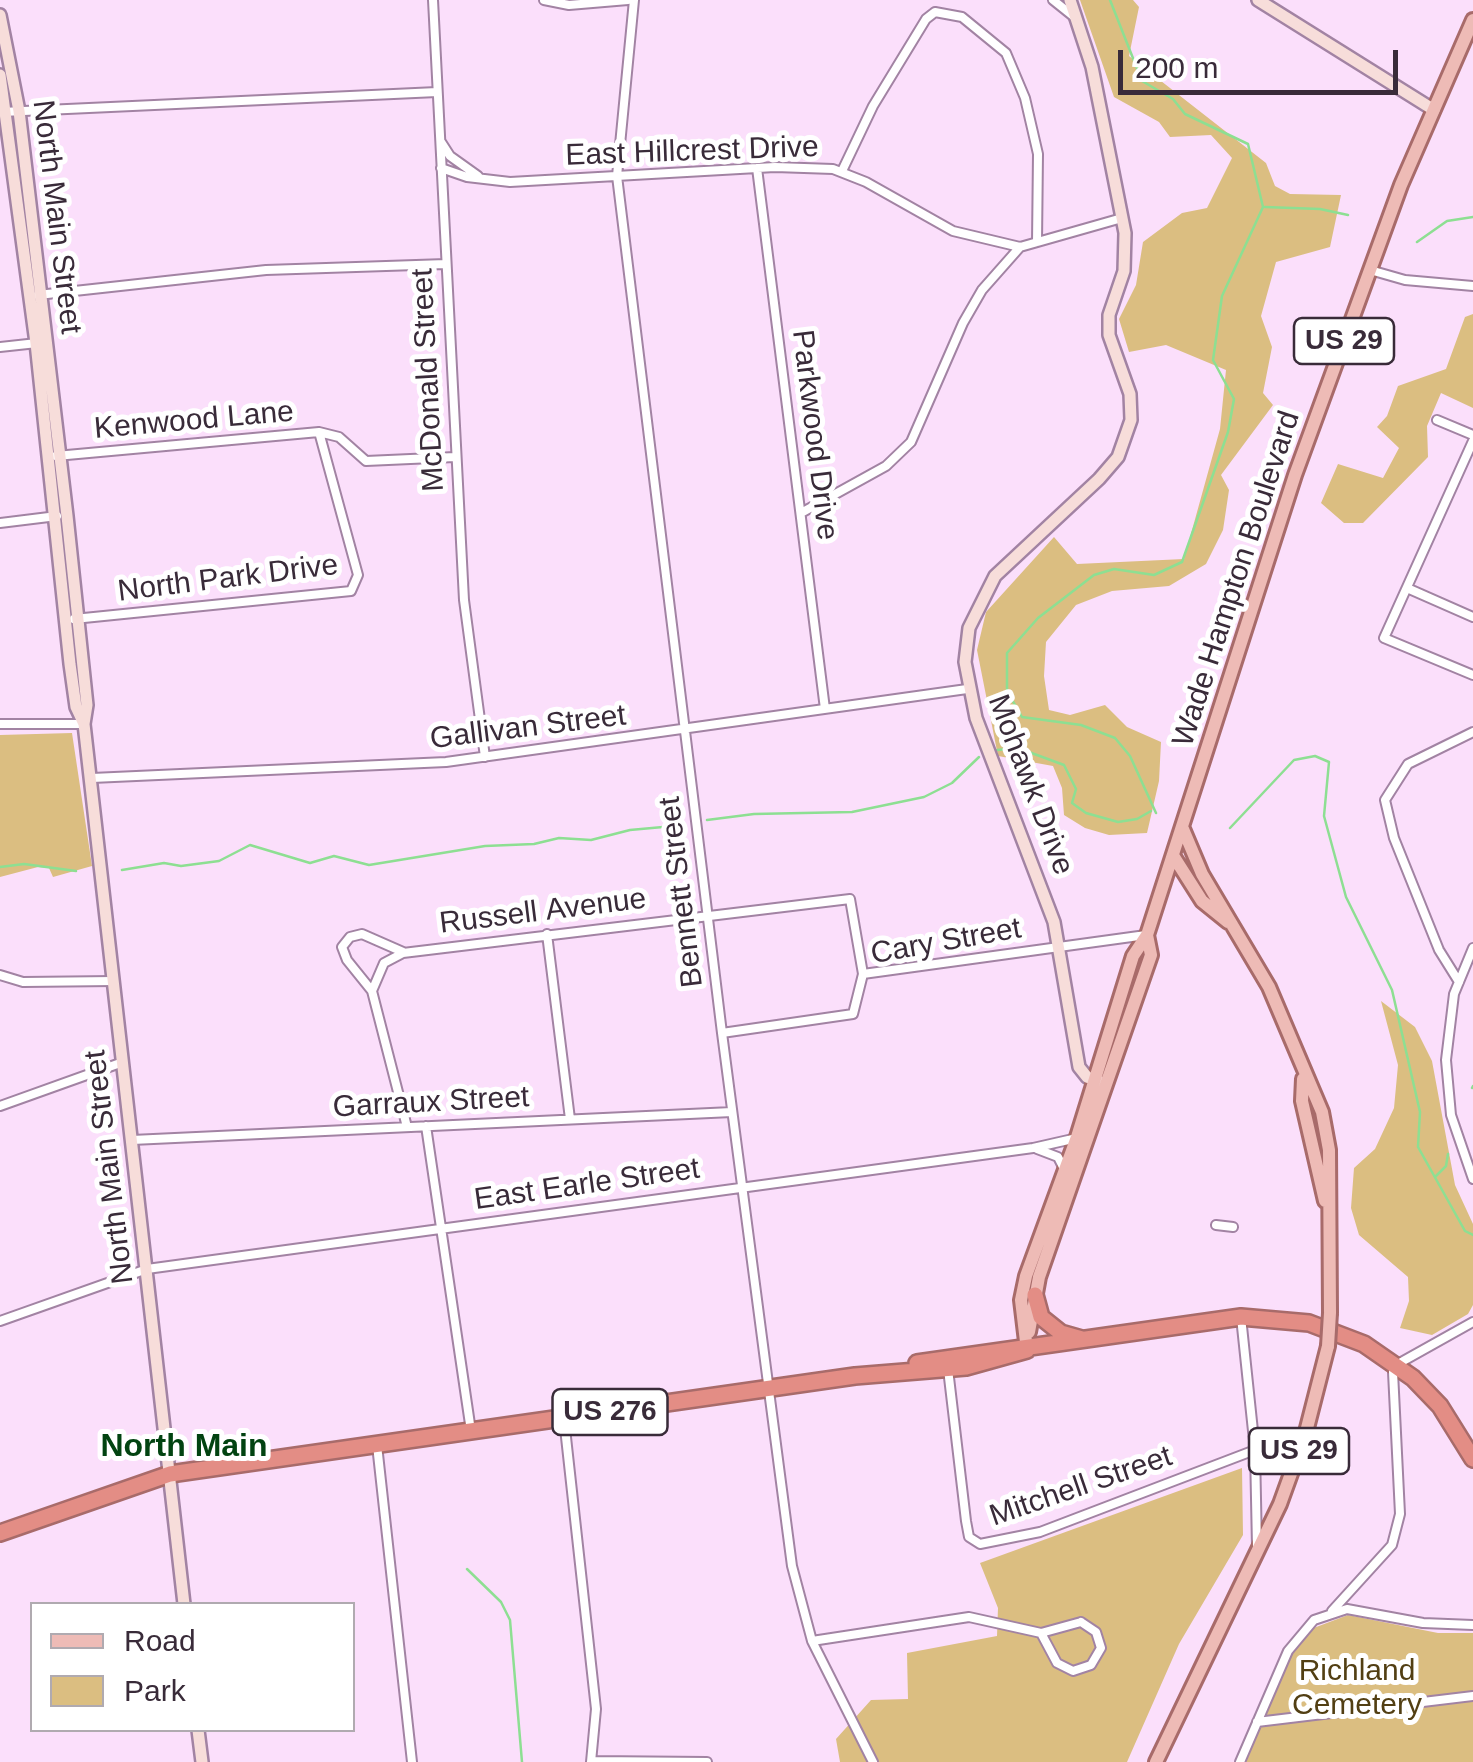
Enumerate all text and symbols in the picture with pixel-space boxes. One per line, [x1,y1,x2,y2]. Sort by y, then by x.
scale bar [1123,30,1403,92]
text: 200 m [1135,51,1218,84]
street label: North Main Street [24,98,88,336]
street label: East Hillcrest Drive [565,130,819,174]
street label: McDonald Street [405,267,453,493]
road number: US 29 [1294,318,1394,364]
street label: Parkwood Drive [783,328,845,542]
street label: Kenwood Lane [93,394,295,448]
street label: Wade Hampton Boulevard [1166,407,1308,751]
street label: North Park Drive [116,548,340,610]
street label: Mohawk Drive [979,690,1081,880]
street label: Gallivan Street [428,698,628,758]
street label: Bennett Street [652,795,712,989]
street label: Russell Avenue [438,881,648,943]
street label: Cary Street [868,911,1024,973]
street label: North Main Street [78,1048,142,1286]
street label: Garraux Street [332,1080,530,1126]
street label: East Earle Street [472,1151,702,1219]
road number: US 276 [552,1389,668,1435]
district label: North Main [100,1428,268,1466]
road number: US 29 [1249,1428,1349,1474]
street label: Mitchell Street [985,1439,1177,1535]
legend [30,1602,355,1732]
text: Road [124,1624,196,1657]
park label: Richland Cemetery [1292,1654,1422,1724]
text: Park [124,1674,186,1707]

